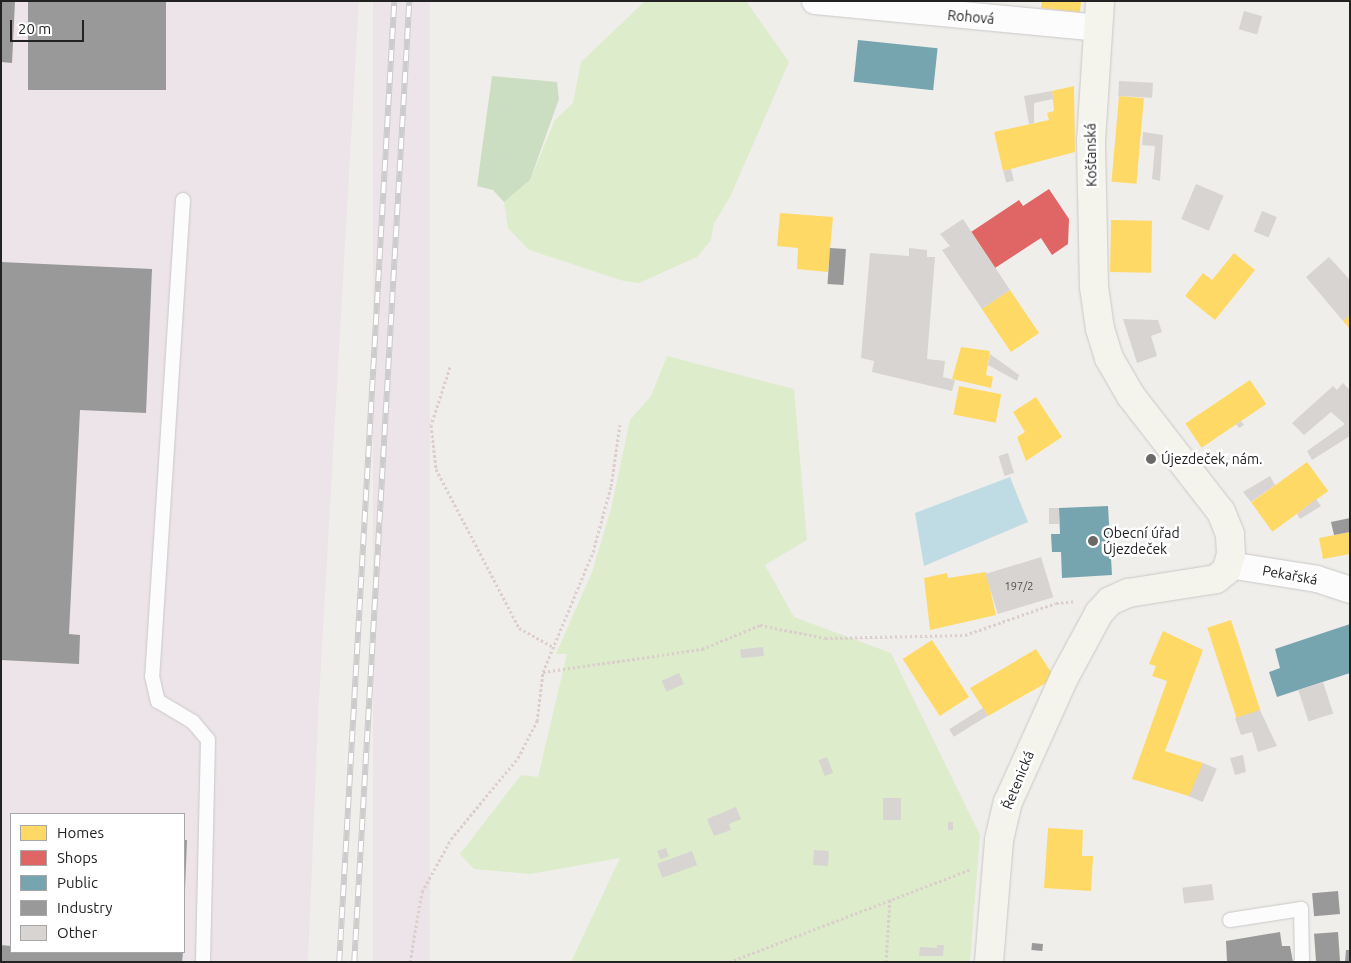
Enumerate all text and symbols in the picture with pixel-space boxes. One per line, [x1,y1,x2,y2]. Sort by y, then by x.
street label: Rohová [947,7,995,27]
scale bar [12,10,86,42]
text: 20 m [18,20,51,37]
street label: Košťanská [1082,123,1100,187]
place label: Újezdeček, nám. [1161,451,1263,467]
marker: Újezdeček, nám. [1145,453,1157,465]
place label: Obecní úřad Újezdeček [1103,525,1180,558]
marker: Obecní úřad Újezdeček [1087,535,1099,547]
street label: Pekařská [1261,562,1319,588]
house number: 197/2 [1005,579,1033,593]
street label: Řetenická [999,748,1037,812]
legend [10,813,185,953]
text: Homes [57,824,104,841]
text: Shops [57,849,98,866]
text: Public [57,874,98,891]
text: Industry [57,899,112,916]
text: Other [57,924,97,941]

